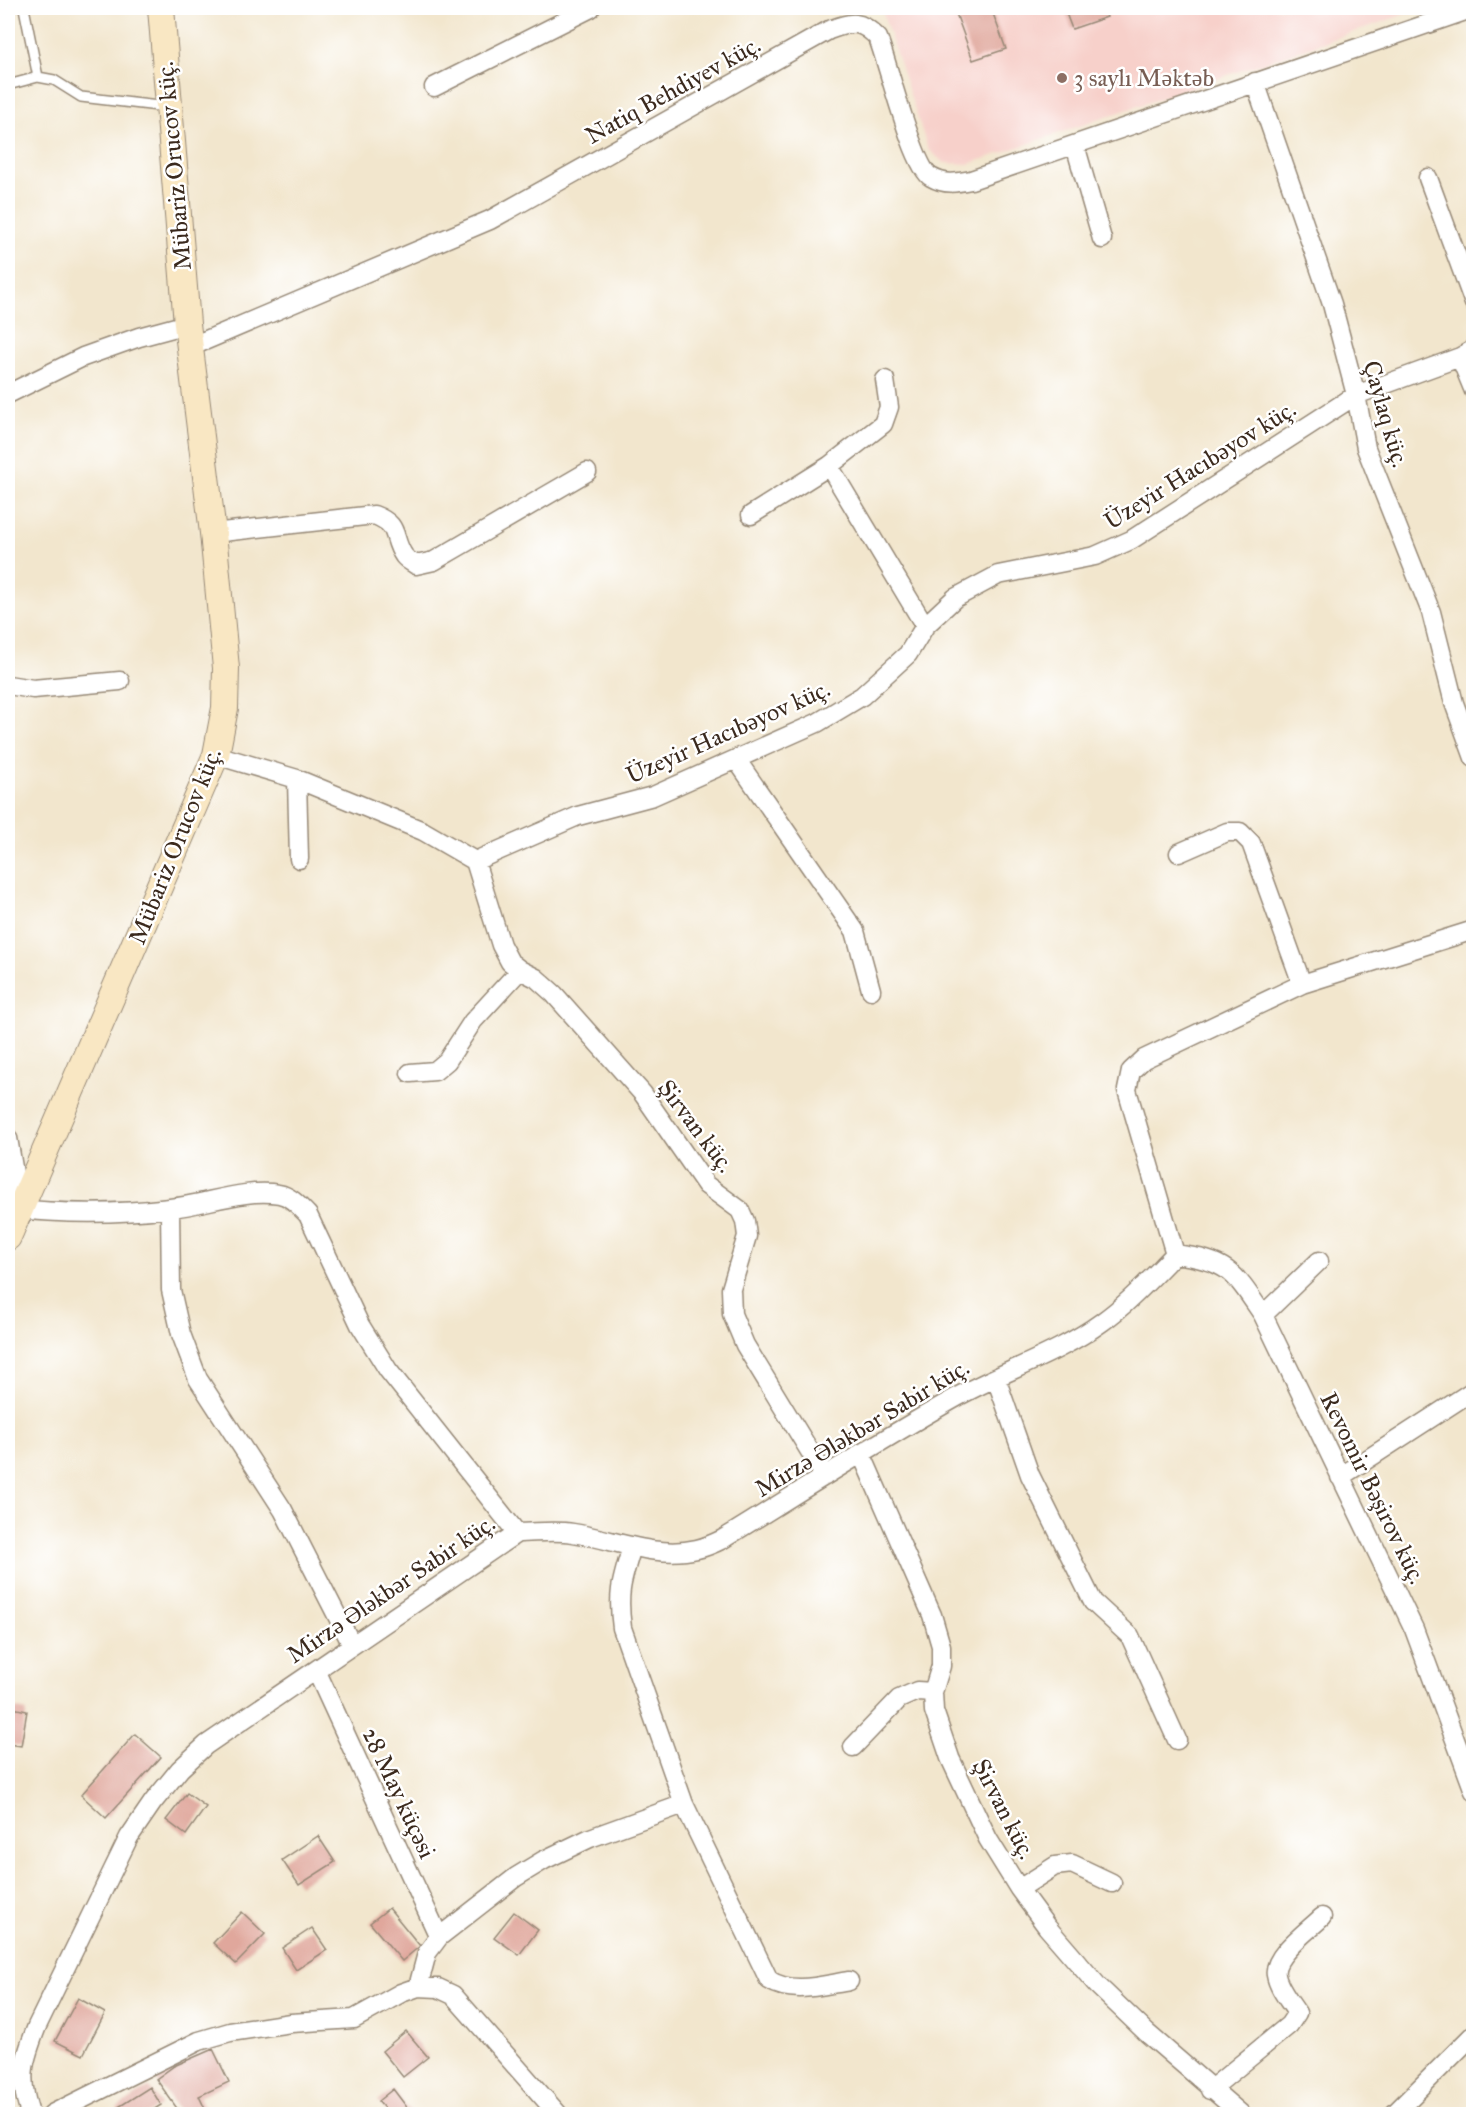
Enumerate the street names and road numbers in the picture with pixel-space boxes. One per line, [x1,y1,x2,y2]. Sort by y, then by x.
street label: Natiq Behdiyev küç. [580,29,766,151]
street label: Mübariz Orucov küç. [150,60,198,272]
street label: Çaylaq küç. [1356,357,1416,471]
street label: Üzeyir Hacıbəyov küç. [1099,394,1301,536]
street label: Üzeyir Hacıbəyov küç. [621,673,835,791]
street label: Mübariz Orucov küç. [122,743,228,949]
street label: Şirvan küç. [651,1074,741,1178]
street label: Mirzə Ələkbər Sabir küç. [749,1352,975,1504]
street label: Revomir Bəşirov küç. [1314,1387,1432,1589]
street label: Mirzə Ələkbər Sabir küç. [281,1508,501,1670]
street label: 28 May küçəsi [356,1723,443,1864]
street label: Şirvan küç. [966,1754,1042,1864]

